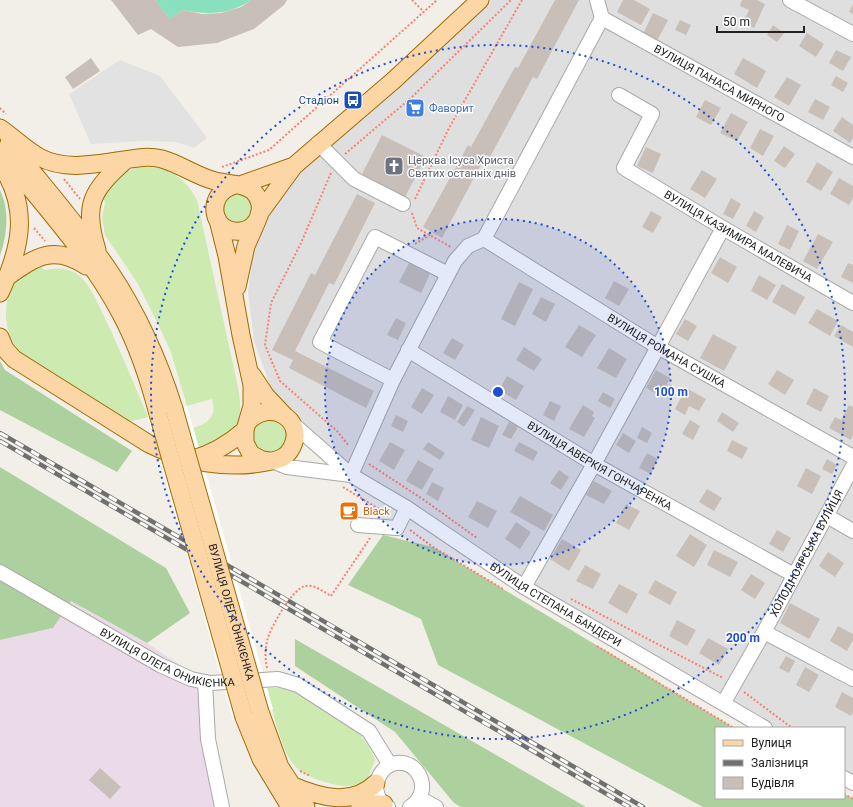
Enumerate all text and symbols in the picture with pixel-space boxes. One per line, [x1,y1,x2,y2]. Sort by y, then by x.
scale bar [717,8,804,34]
text: 50 m [723,15,750,29]
street label: ВУЛИЦЯ ПАНАСА МИРНОГО [652,42,787,125]
bus stop icon: Стадіон [342,89,364,111]
place label: Стадіон [299,94,339,107]
supermarket icon: Фаворит [404,97,426,119]
place label: Фаворит [429,102,475,115]
place label: Церква Ісуса Христа Святих останніх днів [408,154,516,180]
church icon: Церква Ісуса Христа Святих останніх днів [383,155,405,177]
street label: ВУЛИЦЯ КАЗИМИРА МАЛЕВИЧА [662,188,815,286]
street label: ВУЛИЦЯ РОМАНА СУШКА [605,311,728,391]
centre of rings [491,385,505,399]
text: 100 m [654,385,688,399]
street label: ВУЛИЦЯ АВЕРКІЯ ГОНЧАРЕНКА [525,419,675,513]
street label: ХОЛОДНОЯРСЬКА ВУЛИЦЯ [767,488,846,619]
cafe icon: Black [338,500,360,522]
place label: Black [363,505,390,518]
street label: ВУЛИЦЯ ОЛЕГА ОНІКІЄНКА [206,542,257,683]
street label: ВУЛИЦЯ СТЕПАНА БАНДЕРИ [487,560,623,649]
street label: ВУЛИЦЯ ОЛЕГА ОНИКІЄНКА [98,626,236,690]
text: 200 m [726,631,760,645]
legend [715,727,845,799]
text: Вулиця [751,736,792,750]
text: Залізниця [751,756,808,770]
text: Будівля [751,776,794,790]

